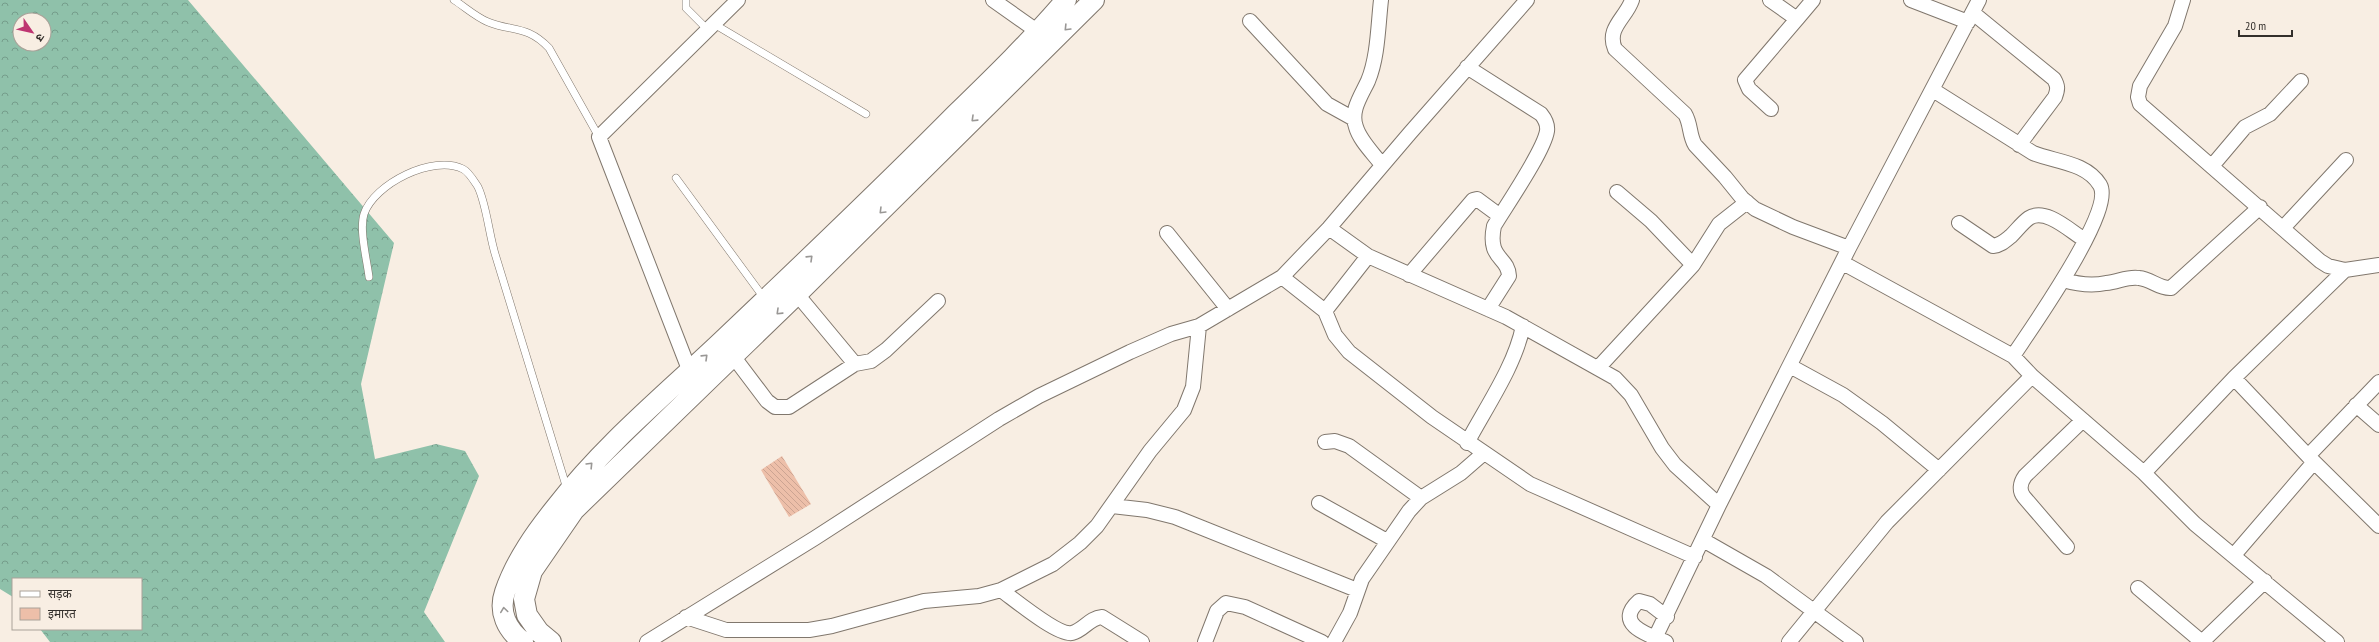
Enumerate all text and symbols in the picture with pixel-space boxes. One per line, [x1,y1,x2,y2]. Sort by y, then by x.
north arrow [12,12,52,52]
scale bar [2239,12,2292,38]
text: 20 m [2245,18,2266,33]
one-way arrow [1064,23,1071,31]
text: उ [32,31,48,45]
one-way arrow [971,114,979,122]
one-way arrow [879,206,886,214]
one-way arrow [805,255,813,263]
one-way arrow [776,307,784,314]
one-way arrow [700,354,708,362]
one-way arrow [585,462,593,470]
legend [12,578,142,630]
text: सड़क [48,586,73,601]
text: इमारत [48,606,77,621]
one-way arrow [499,607,508,613]

